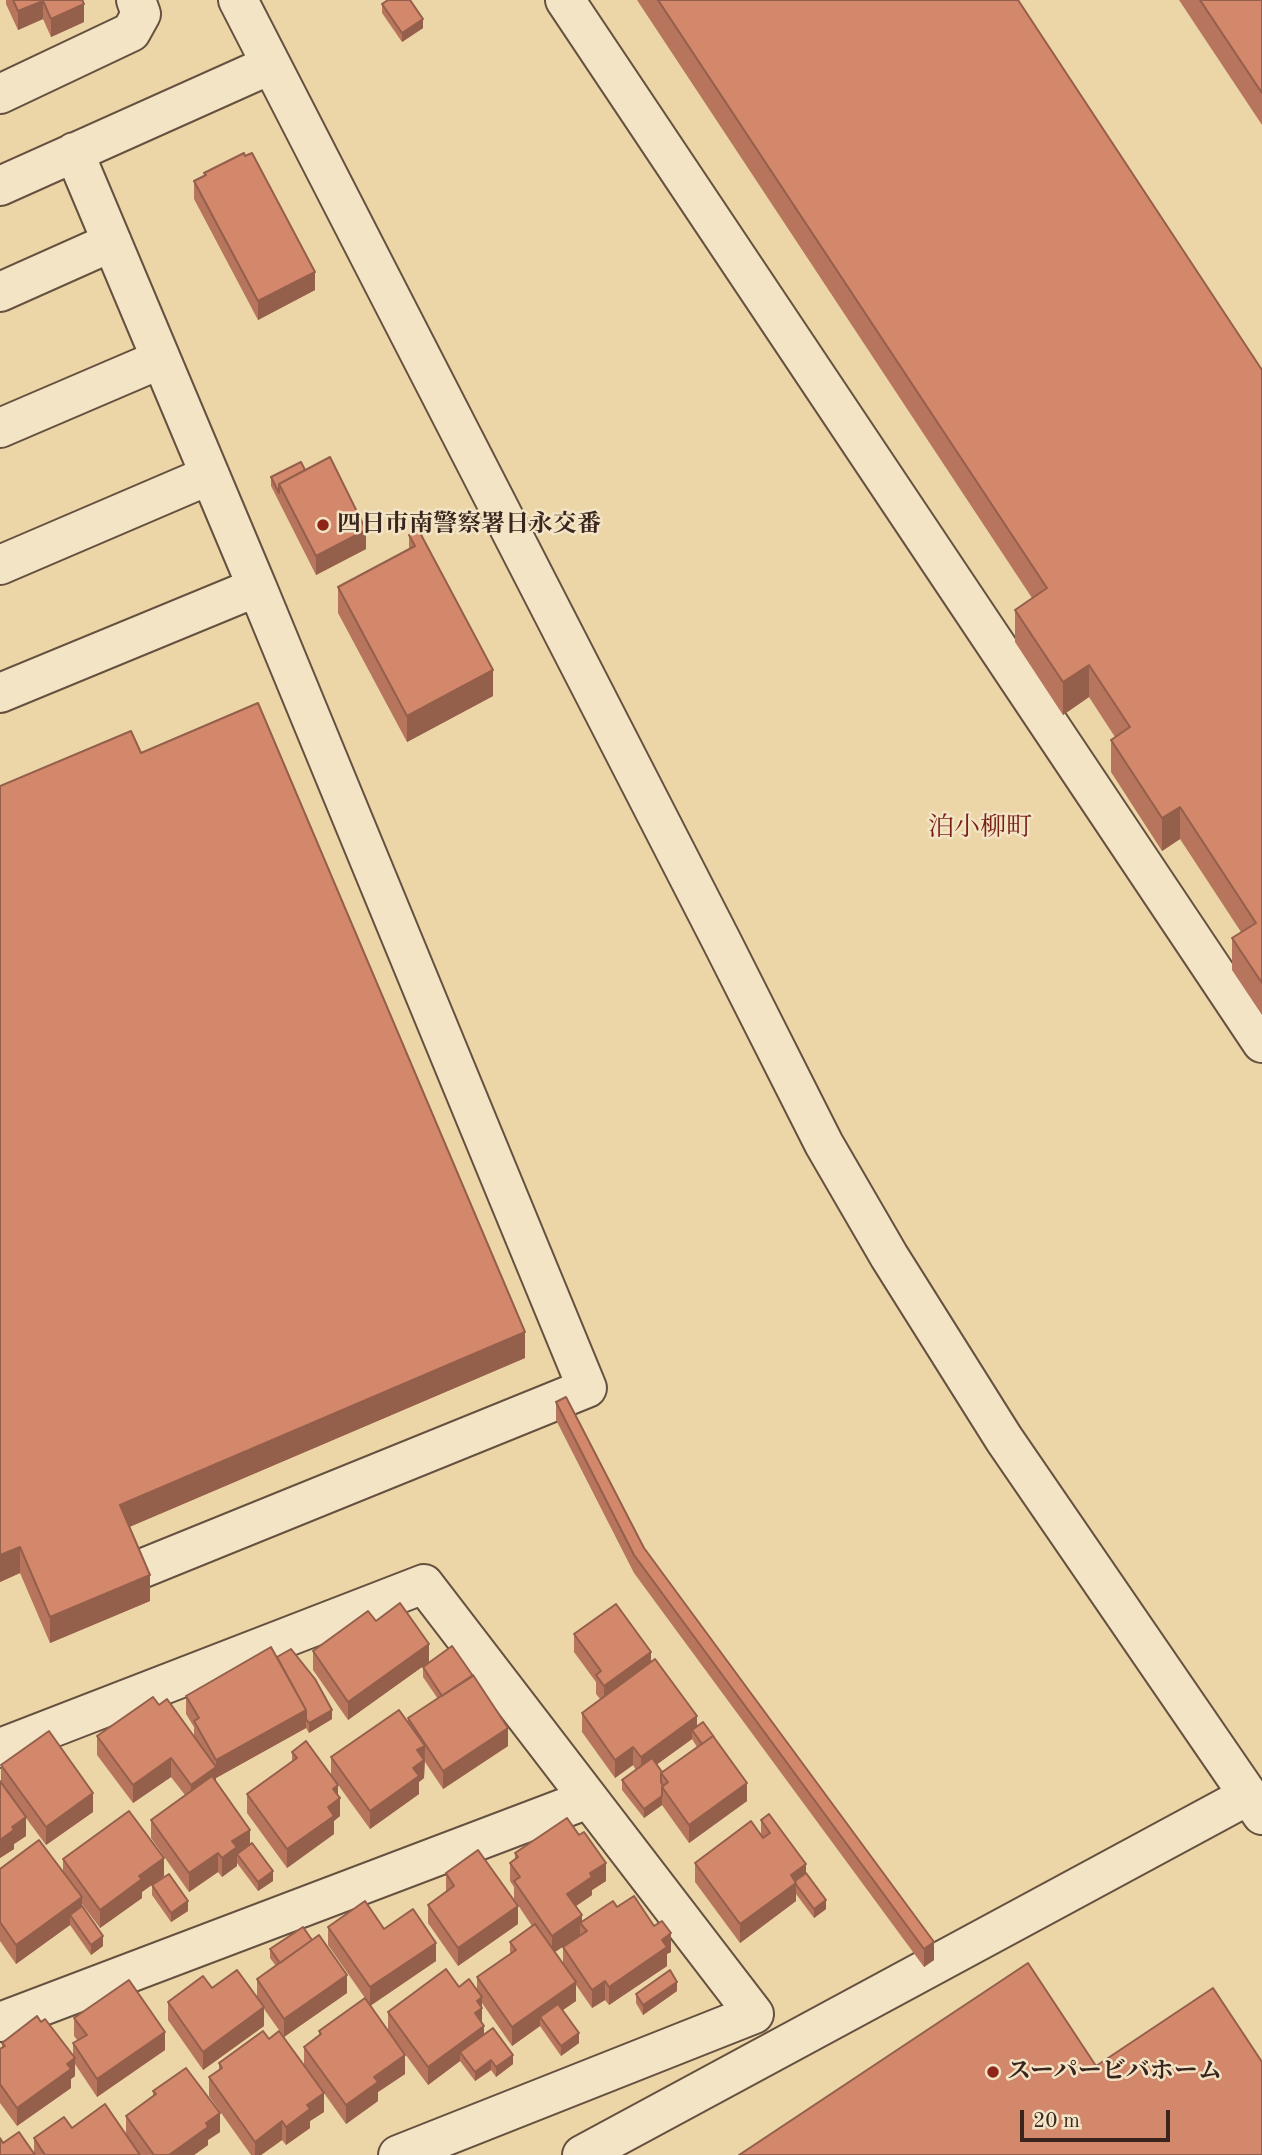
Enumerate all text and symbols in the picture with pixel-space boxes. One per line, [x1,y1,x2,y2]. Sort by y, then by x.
place label: 四日市南警察署日永交番 [337,511,601,539]
marker: 四日市南警察署日永交番 [315,517,331,533]
district label: 泊小柳町 [928,812,1032,844]
place label: スーパービバホーム [1007,2058,1222,2086]
marker: スーパービバホーム [985,2064,1001,2080]
scale bar [1024,2096,1174,2140]
text: 20 m [1033,2111,1080,2132]

